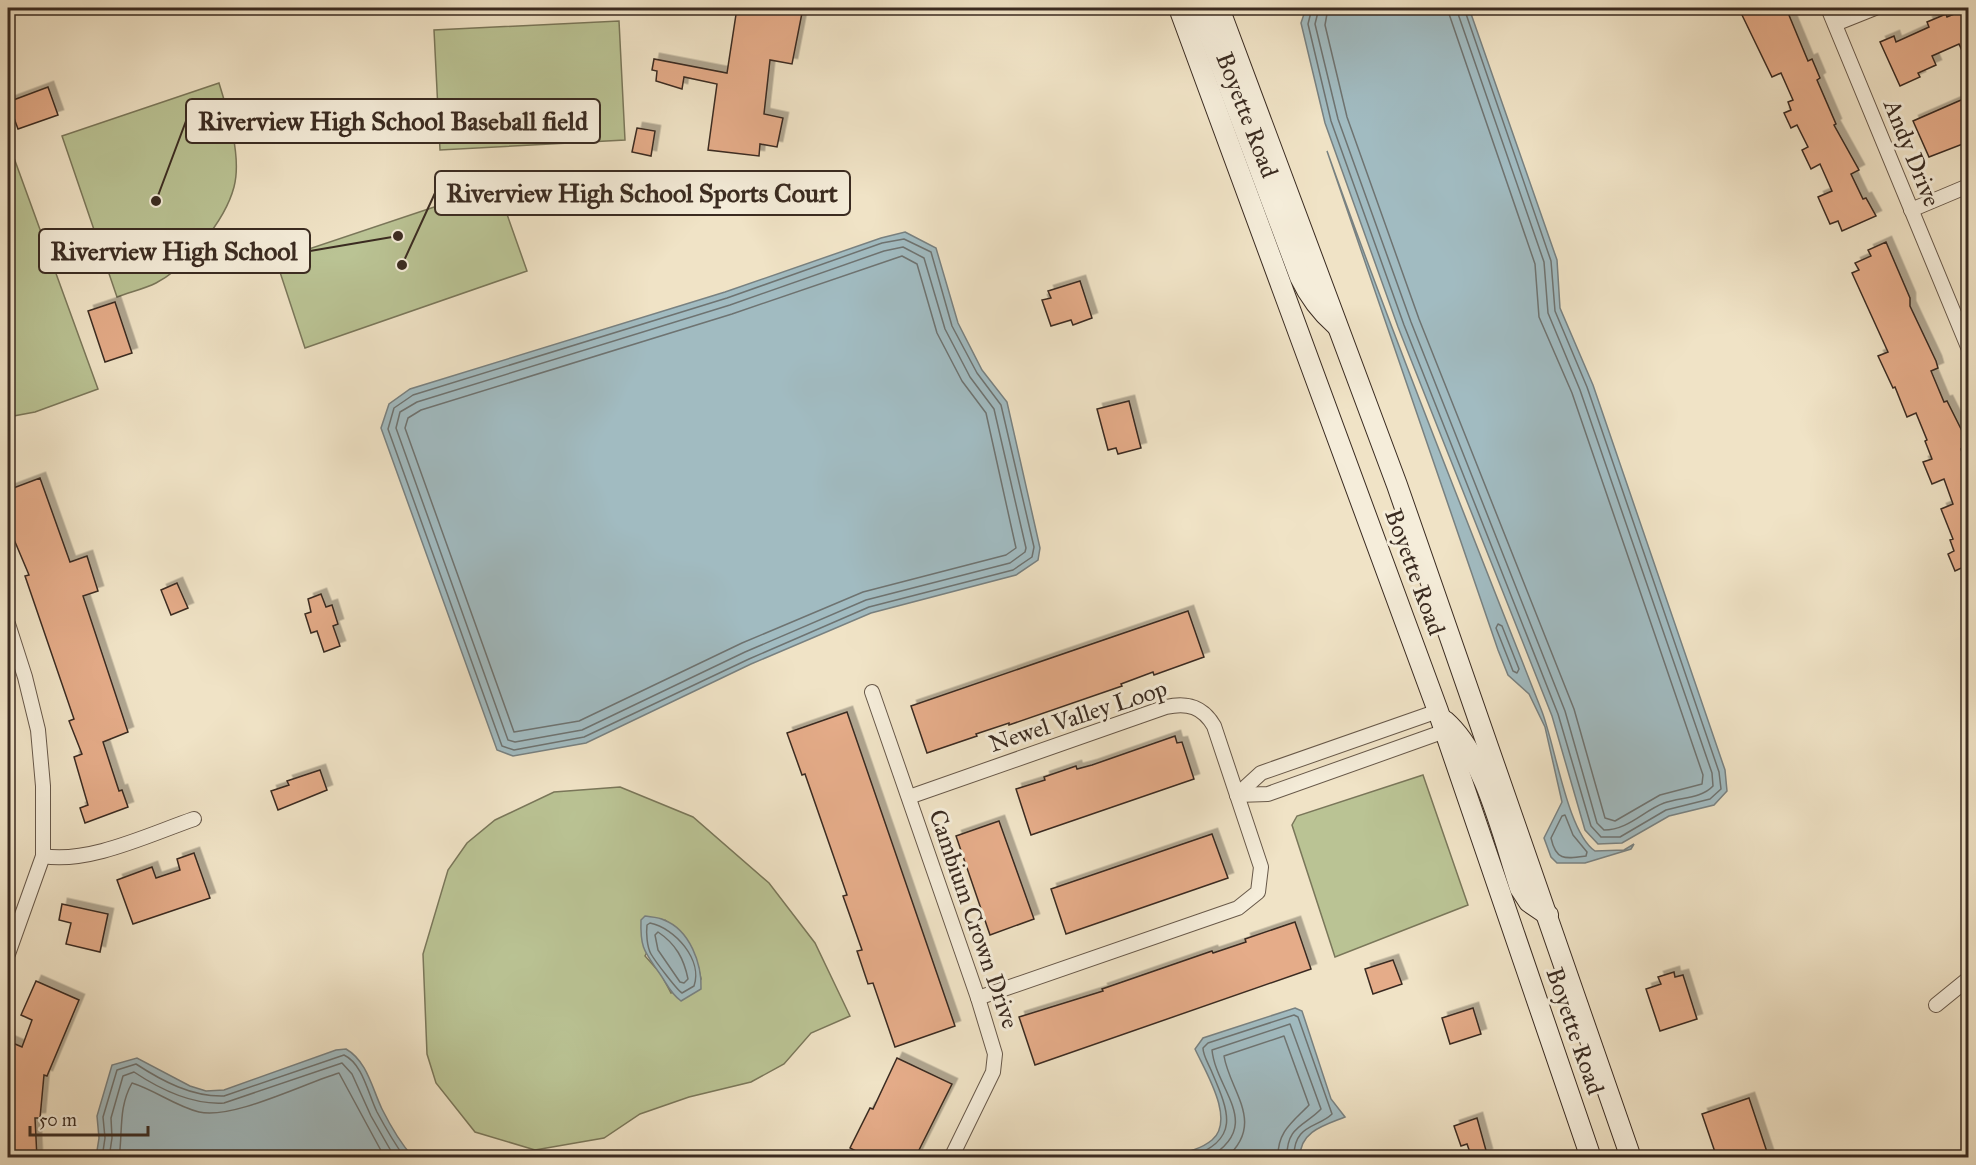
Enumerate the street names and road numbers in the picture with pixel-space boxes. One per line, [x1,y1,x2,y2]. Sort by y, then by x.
street label: Boyette Road [1209,48,1285,182]
street label: Andy Drive [1877,94,1947,211]
street label: Boyette Road [1378,505,1452,639]
street label: Newel Valley Loop [985,673,1171,759]
street label: Cambium Crown Drive [922,806,1026,1032]
street label: Boyette Road [1539,964,1611,1098]

